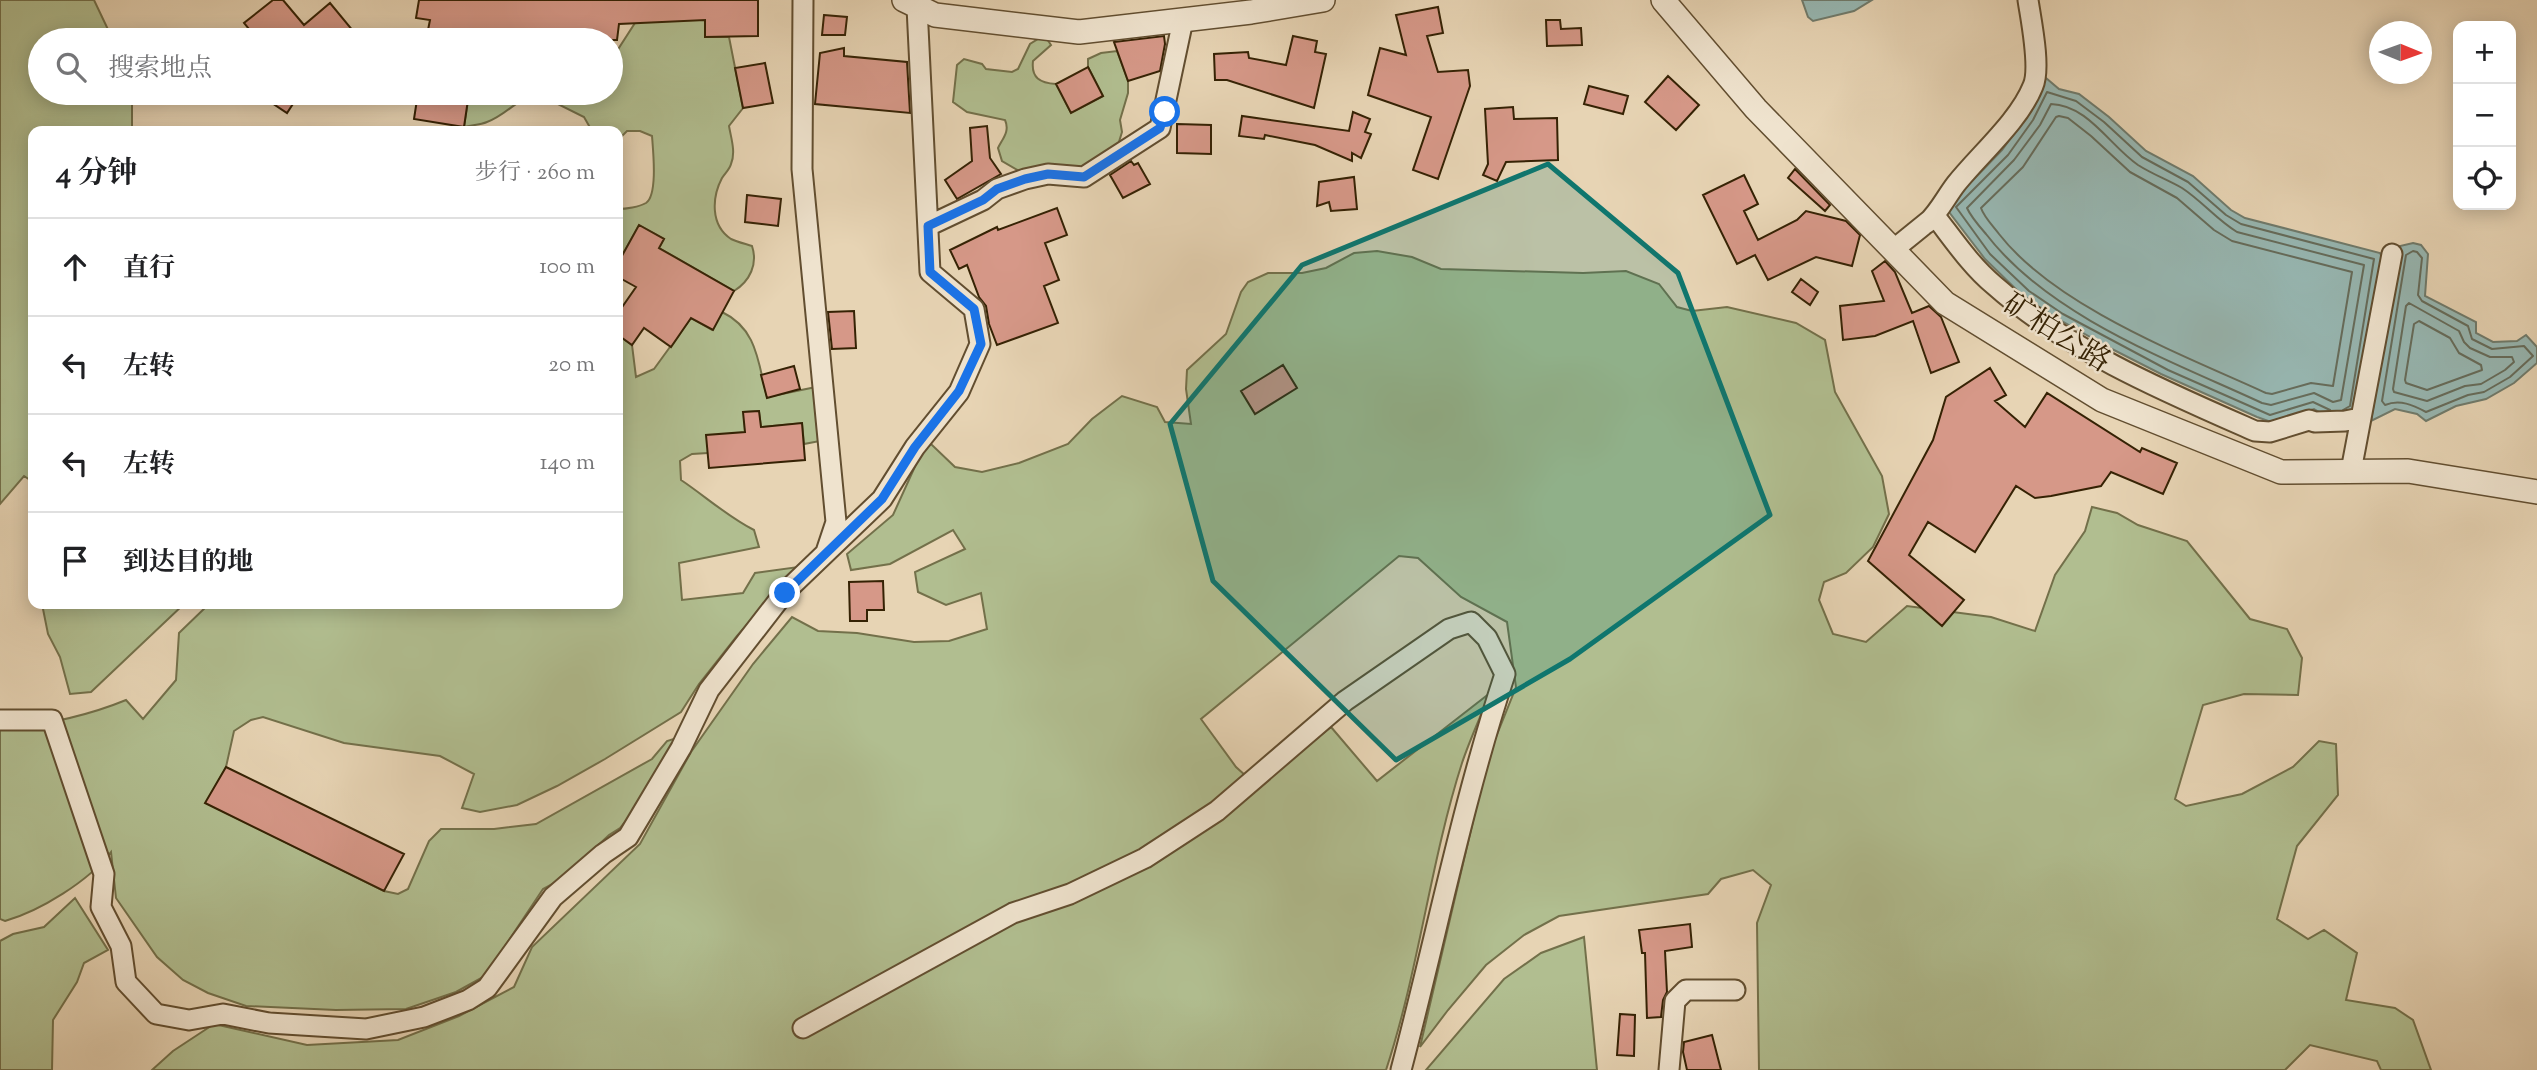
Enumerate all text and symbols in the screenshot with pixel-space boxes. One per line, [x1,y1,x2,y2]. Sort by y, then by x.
north arrow [2369,21,2432,84]
map controls [2453,21,2516,210]
button: + [2453,21,2516,84]
search box [28,28,623,105]
icon: search [52,48,90,86]
text: 搜索地点 [108,51,212,88]
button: − [2453,84,2516,147]
route start [1149,96,1180,127]
button: locate [2453,147,2516,210]
text: 4 分钟 [56,153,138,196]
text: 步行 · 260 m [475,157,595,190]
icon: ahead [56,248,94,286]
text: 直行 [123,251,175,288]
text: 100 m [539,251,595,284]
street label: 矿柏公路 [1994,284,2118,384]
icon: left [56,346,94,384]
text: 左转 [123,349,175,386]
text: 20 m [548,349,595,382]
icon: left [56,444,94,482]
text: 左转 [123,447,175,484]
text: 140 m [540,447,595,480]
icon: arrive [56,542,94,580]
text: 到达目的地 [123,545,253,582]
route end [769,577,800,608]

